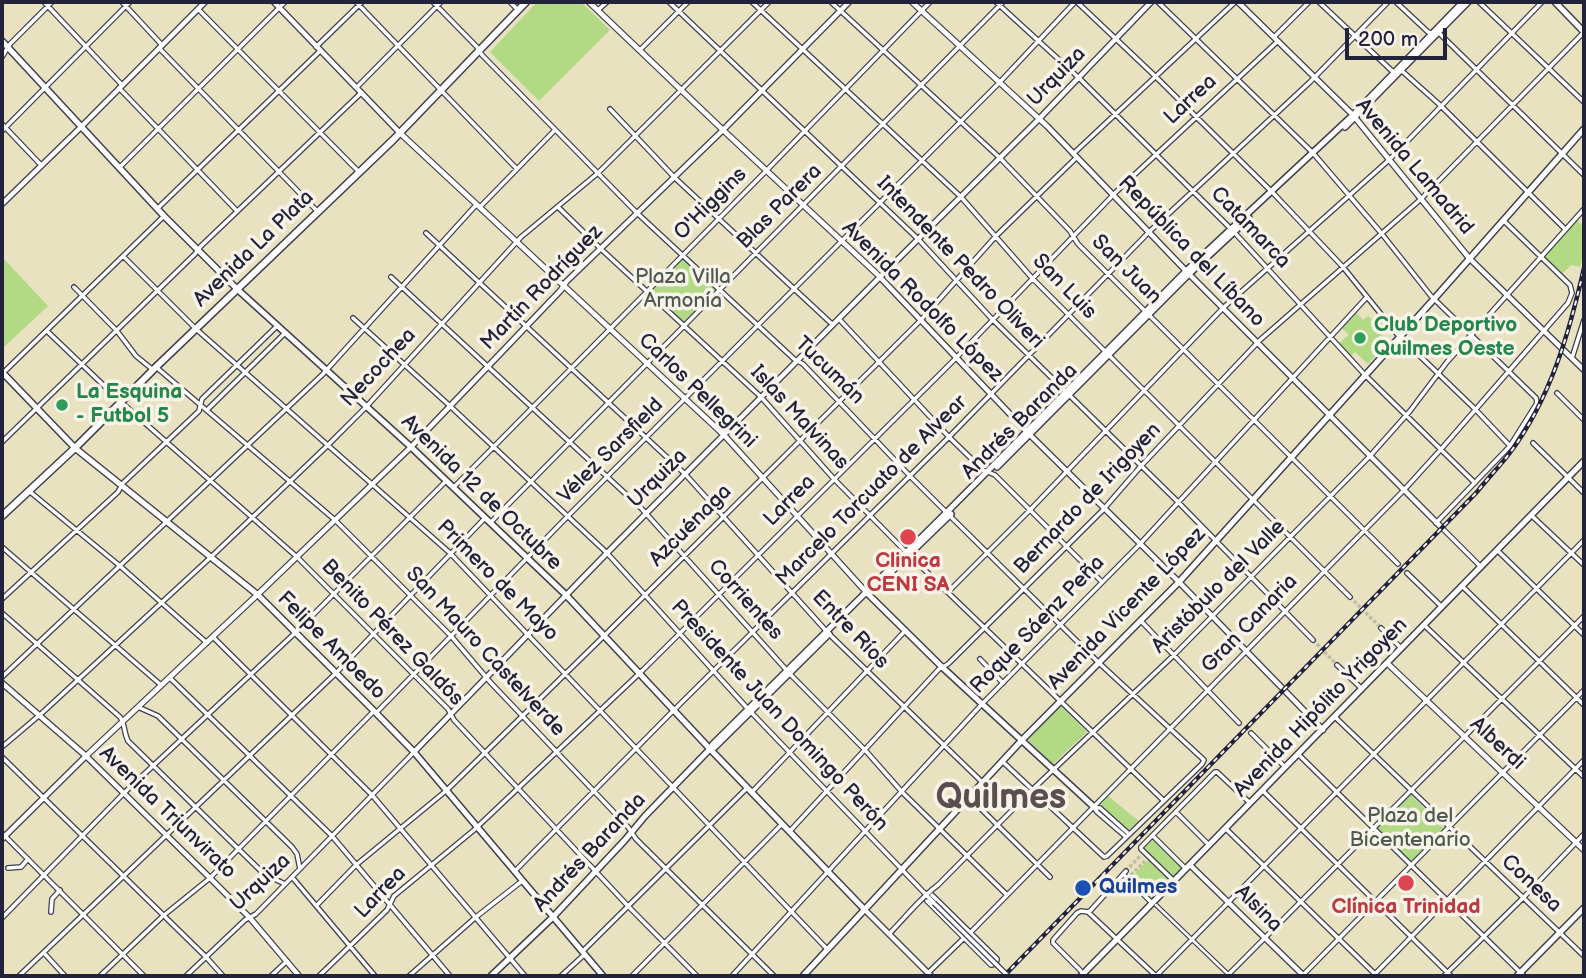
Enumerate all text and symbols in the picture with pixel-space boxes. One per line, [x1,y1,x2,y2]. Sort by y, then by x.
scale bar [1348,14,1450,58]
text: 200 m [1358,27,1418,52]
street label: Urquiza [1023,42,1091,112]
street label: Larrea [1160,70,1222,130]
street label: Avenida Lamadrid [1350,94,1478,240]
street label: Blas Parera [732,159,828,255]
street label: O'Higgins [669,162,753,246]
street label: República del Líbano [1112,171,1270,333]
street label: Intendente Pedro Oliveri [871,172,1049,354]
street label: Catamarca [1205,182,1295,274]
street label: Avenida La Plata [189,185,319,313]
street label: Avenida Rodolfo López [836,216,1008,388]
street label: Martín Rodríguez [476,220,608,356]
street label: San Juan [1086,230,1166,310]
street label: San Luis [1027,249,1101,325]
park label: Plaza Villa Armonía [635,265,731,315]
place label: Club Deportivo Quilmes Oeste [1374,313,1517,363]
street label: Necochea [336,323,422,413]
street label: Carlos Pellegrini [633,328,761,454]
marker: Club Deportivo Quilmes Oeste [1352,330,1368,346]
street label: Tucumán [789,332,869,410]
street label: Andrés Baranda [957,359,1083,485]
street label: Islas Malvinas [744,361,854,475]
place label: La Esquina - Futbol 5 [76,380,182,430]
street label: Marcelo Torcuato de Alvear [771,390,973,592]
street label: Vélez Sarsfield [553,393,669,509]
marker: La Esquina - Futbol 5 [54,397,70,413]
street label: Avenida 12 de Octubre [395,410,567,576]
street label: Bernardo de Irigoyen [1009,418,1167,580]
street label: Urquiza [623,444,693,514]
street label: Larrea [759,470,821,532]
street label: Azcuénaga [645,480,737,572]
street label: Primero de Mayo [431,515,563,647]
street label: Aristóbulo del Valle [1147,515,1291,659]
street label: Avenida Vicente López [1043,522,1211,696]
marker: Clinica CENI SA [898,527,918,547]
place label: Clinica CENI SA [867,549,949,599]
street label: Roque Sáenz Peña [966,551,1110,699]
street label: Corrientes [702,554,788,646]
street label: Benito Pérez Galdós [316,555,468,711]
street label: San Mauro Castelverde [400,562,570,742]
street label: Gran Canaria [1197,569,1303,679]
street label: Entre Ríos [806,585,894,675]
street label: Felipe Amoedo [272,587,390,705]
street label: Presidente Juan Domingo Perón [665,595,893,837]
street label: Avenida Hipólito Yrigoyen [1229,613,1413,803]
street label: Alberdi [1464,712,1530,776]
street label: Avenida Triunvirato [93,741,241,885]
district label: Quilmes [936,778,1066,820]
street label: Andrés Baranda [528,788,652,918]
park label: Plaza del Bicentenario [1349,804,1471,854]
street label: Urquiza [226,849,296,917]
street label: Conesa [1496,850,1566,918]
street label: Larrea [350,862,412,924]
marker: Clínica Trinidad [1396,873,1416,893]
place label: Quilmes [1099,875,1177,901]
marker: Quilmes [1073,878,1093,898]
street label: Alsina [1229,880,1287,938]
place label: Clínica Trinidad [1332,895,1480,921]

